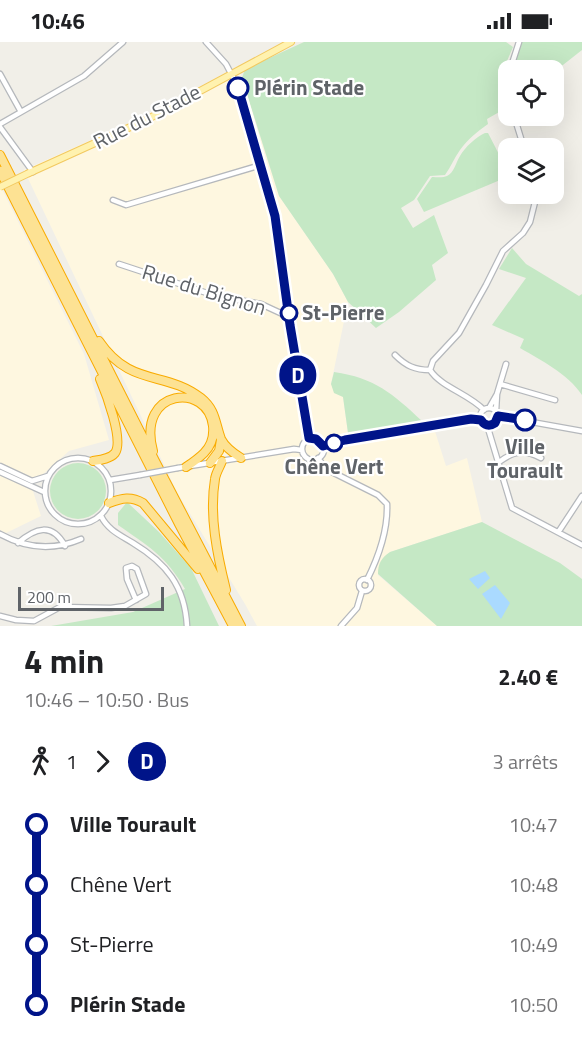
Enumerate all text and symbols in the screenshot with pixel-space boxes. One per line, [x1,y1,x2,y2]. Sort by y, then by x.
text: 10:46 [30,4,85,38]
map controls [498,60,564,204]
button: locate [498,60,564,126]
place label: Plérin Stade [254,71,364,103]
street label: Rue du Stade [87,75,206,157]
marker: Plérin Stade [227,77,249,99]
button: layers [498,138,564,204]
street label: Rue du Bignon [138,255,270,323]
place label: St-Pierre [302,296,384,328]
marker: St-Pierre [280,304,298,322]
line badge: D [278,356,318,394]
text: D [291,359,305,391]
marker: Ville Tourault [514,409,536,431]
place label: Ville Tourault [487,430,563,486]
marker: Chêne Vert [325,434,343,452]
place label: Chêne Vert [285,450,384,482]
scale bar [18,584,164,612]
text: 200 m [27,585,71,609]
text: 4 min [24,636,104,686]
text: 2.40 € [498,660,558,694]
text: 10:46 – 10:50 · Bus [24,684,189,715]
icon: walk [24,745,57,778]
icon: forward [86,745,119,778]
text: D [140,745,154,777]
text: 1 [66,746,77,777]
text: 3 arrêts [492,746,558,777]
text: Ville Tourault [70,807,196,841]
text: 10:47 [509,809,558,840]
text: Chêne Vert [70,867,171,901]
text: 10:48 [509,869,558,900]
text: St-Pierre [70,927,154,961]
text: 10:49 [509,929,558,960]
text: Plérin Stade [70,987,185,1021]
text: 10:50 [509,989,558,1020]

